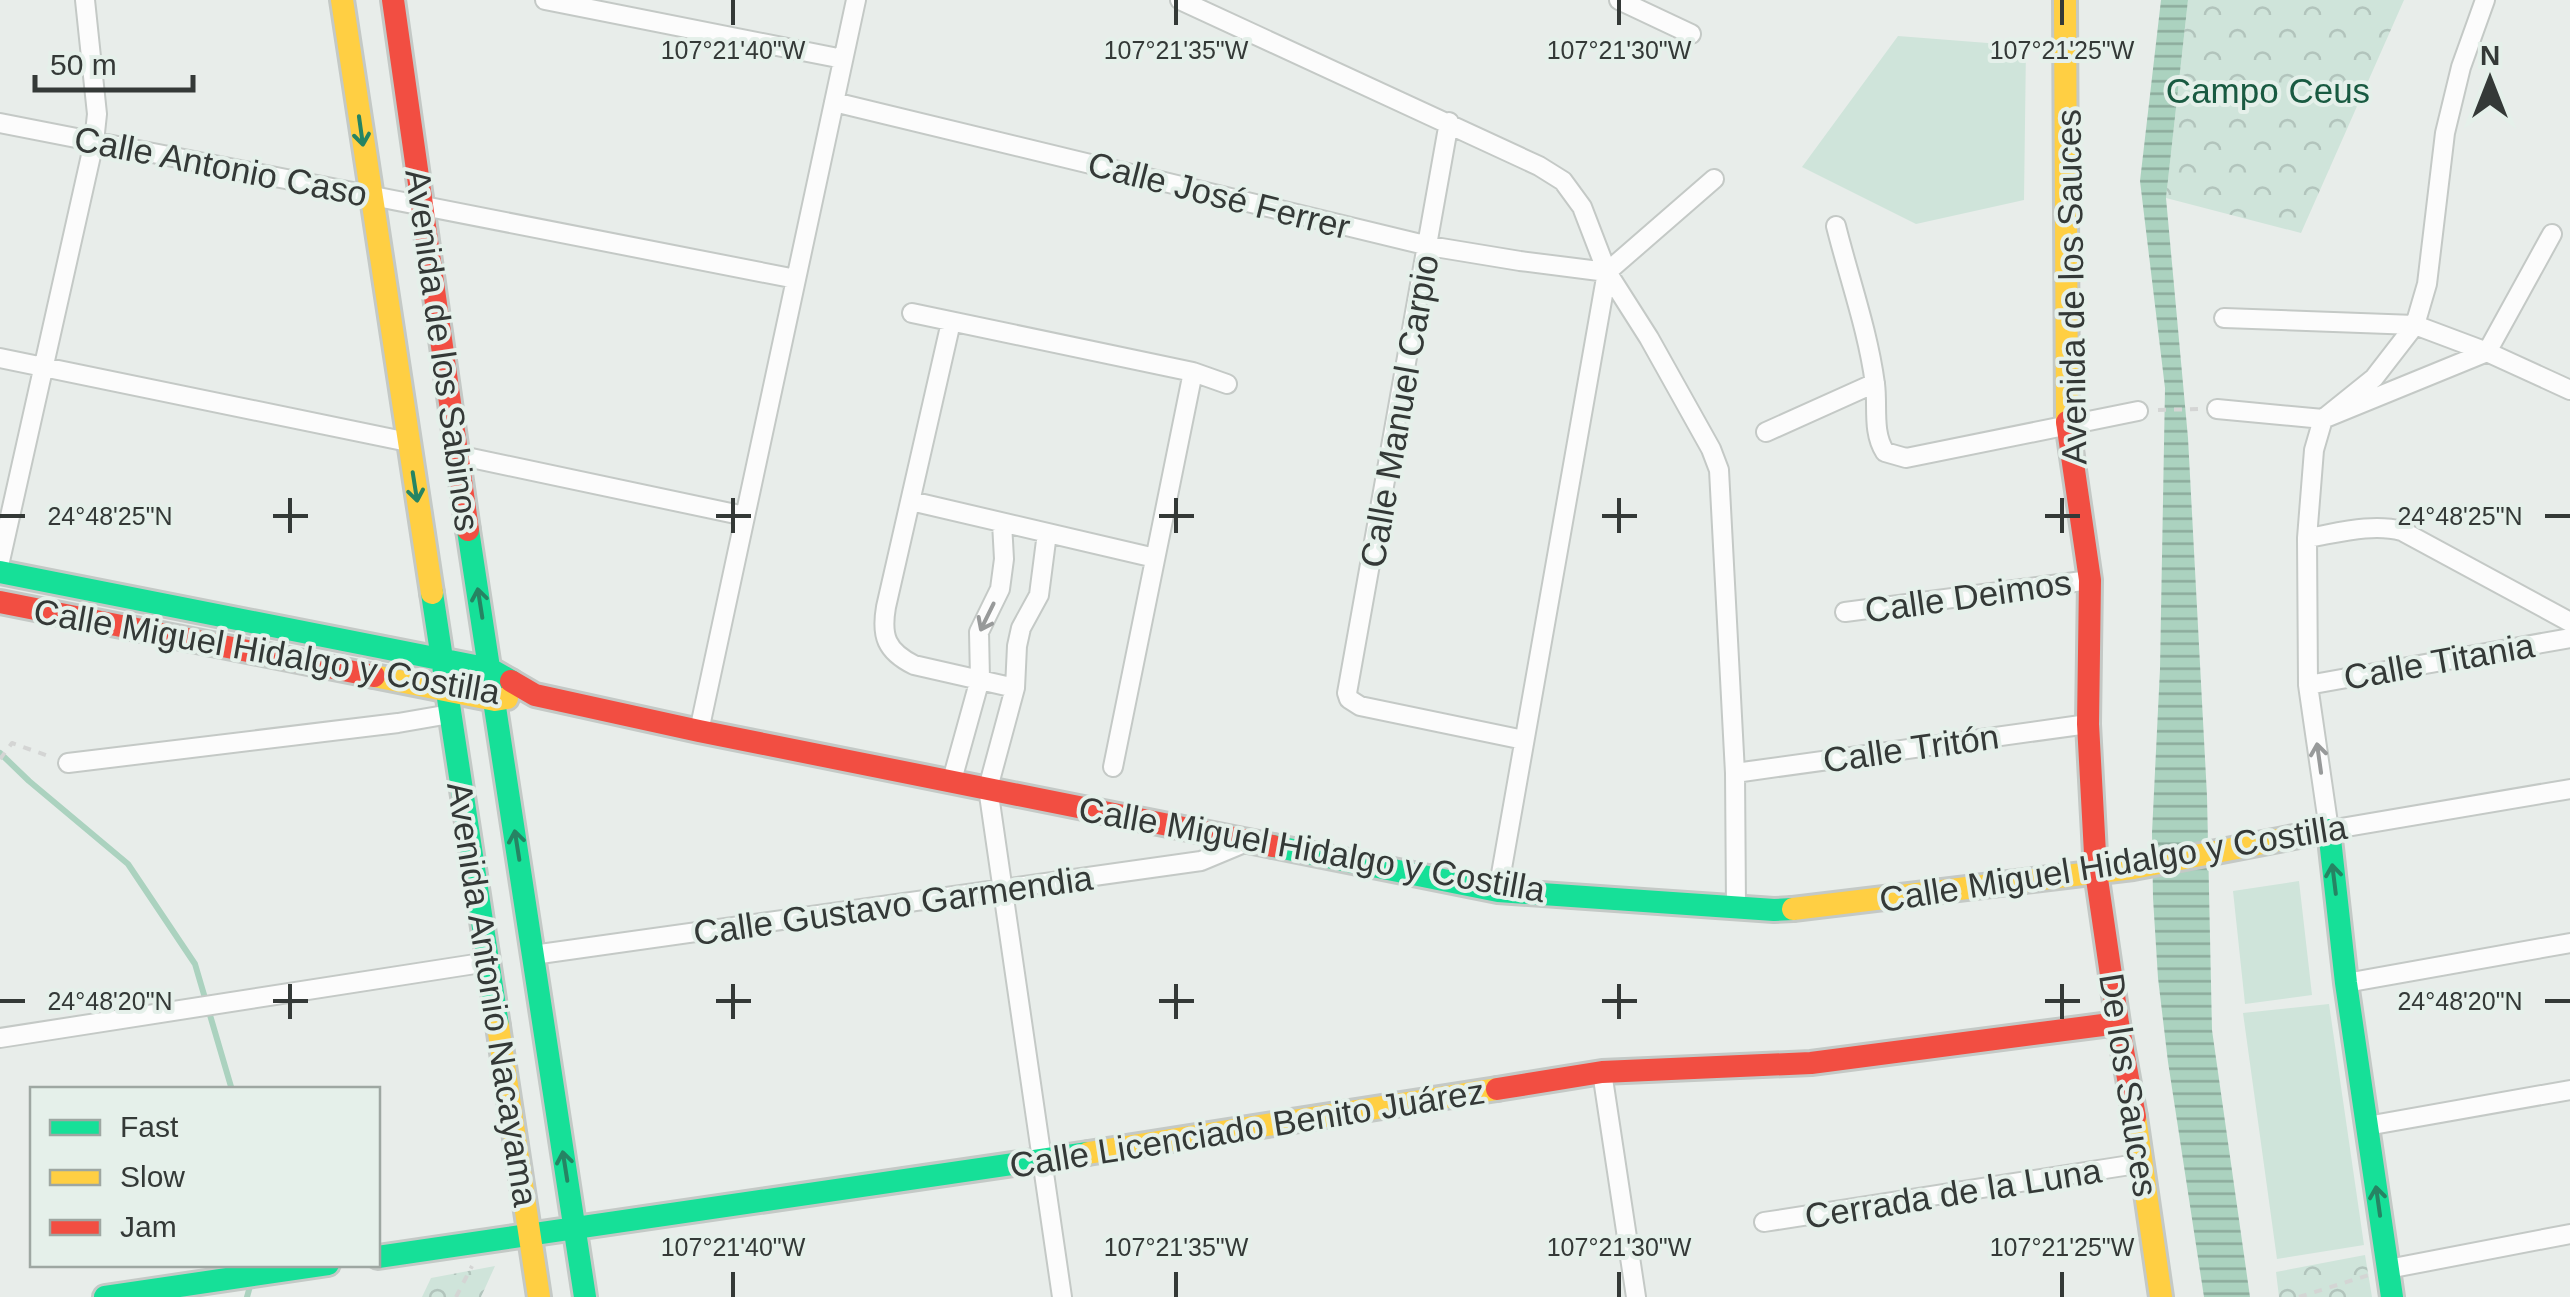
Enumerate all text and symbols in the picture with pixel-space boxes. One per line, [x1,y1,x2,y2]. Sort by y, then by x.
scale bar [35,30,192,92]
north arrow [2440,30,2540,130]
text: 107°21'40"W [661,36,806,64]
text: 107°21'35"W [1104,36,1249,64]
text: 107°21'30"W [1547,36,1692,64]
text: 107°21'25"W [1990,36,2135,64]
text: N [2480,40,2500,71]
text: 50 m [50,48,117,81]
park label: Campo Ceus [2166,71,2370,110]
street label: Avenida de los Sauces [2048,109,2094,465]
one-way arrow [352,114,370,147]
street label: Calle Antonio Caso [71,118,371,214]
street label: Calle José Ferrer [1084,144,1354,246]
street label: Avenida de los Sabinos [398,166,488,534]
street label: Calle Manuel Carpio [1352,251,1446,571]
one-way arrow [407,470,425,503]
text: 24°48'25"N [47,502,173,530]
text: 24°48'25"N [2397,502,2523,530]
street label: Calle Deimos [1862,562,2074,630]
one-way arrow [470,588,488,620]
street label: Calle Miguel Hidalgo y Costilla [31,591,504,711]
one-way arrow [976,602,995,632]
street label: Calle Titania [2341,625,2538,697]
street label: Calle Tritón [1821,716,2001,780]
one-way arrow [2309,742,2327,774]
street label: Avenida Antonio Nacayama [440,779,546,1210]
street label: Calle Miguel Hidalgo y Costilla [1076,789,1549,909]
street label: Calle Miguel Hidalgo y Costilla [1877,807,2350,919]
one-way arrow [507,829,525,861]
street label: Calle Gustavo Garmendia [691,858,1096,952]
one-way arrow [2324,863,2343,895]
street label: De los Sauces [2092,971,2166,1199]
text: 24°48'20"N [47,987,173,1015]
text: 24°48'20"N [2397,987,2523,1015]
street label: Calle Licenciado Benito Juárez [1007,1071,1487,1185]
legend [30,1087,380,1267]
text: Fast [120,1110,179,1143]
one-way arrow [556,1150,574,1183]
street label: Cerrada de la Luna [1802,1150,2105,1236]
text: Slow [120,1160,185,1193]
one-way arrow [2368,1185,2386,1217]
text: Jam [120,1210,177,1243]
text: 107°21'40"W [661,1233,806,1261]
text: 107°21'35"W [1104,1233,1249,1261]
text: 107°21'30"W [1547,1233,1692,1261]
text: 107°21'25"W [1990,1233,2135,1261]

